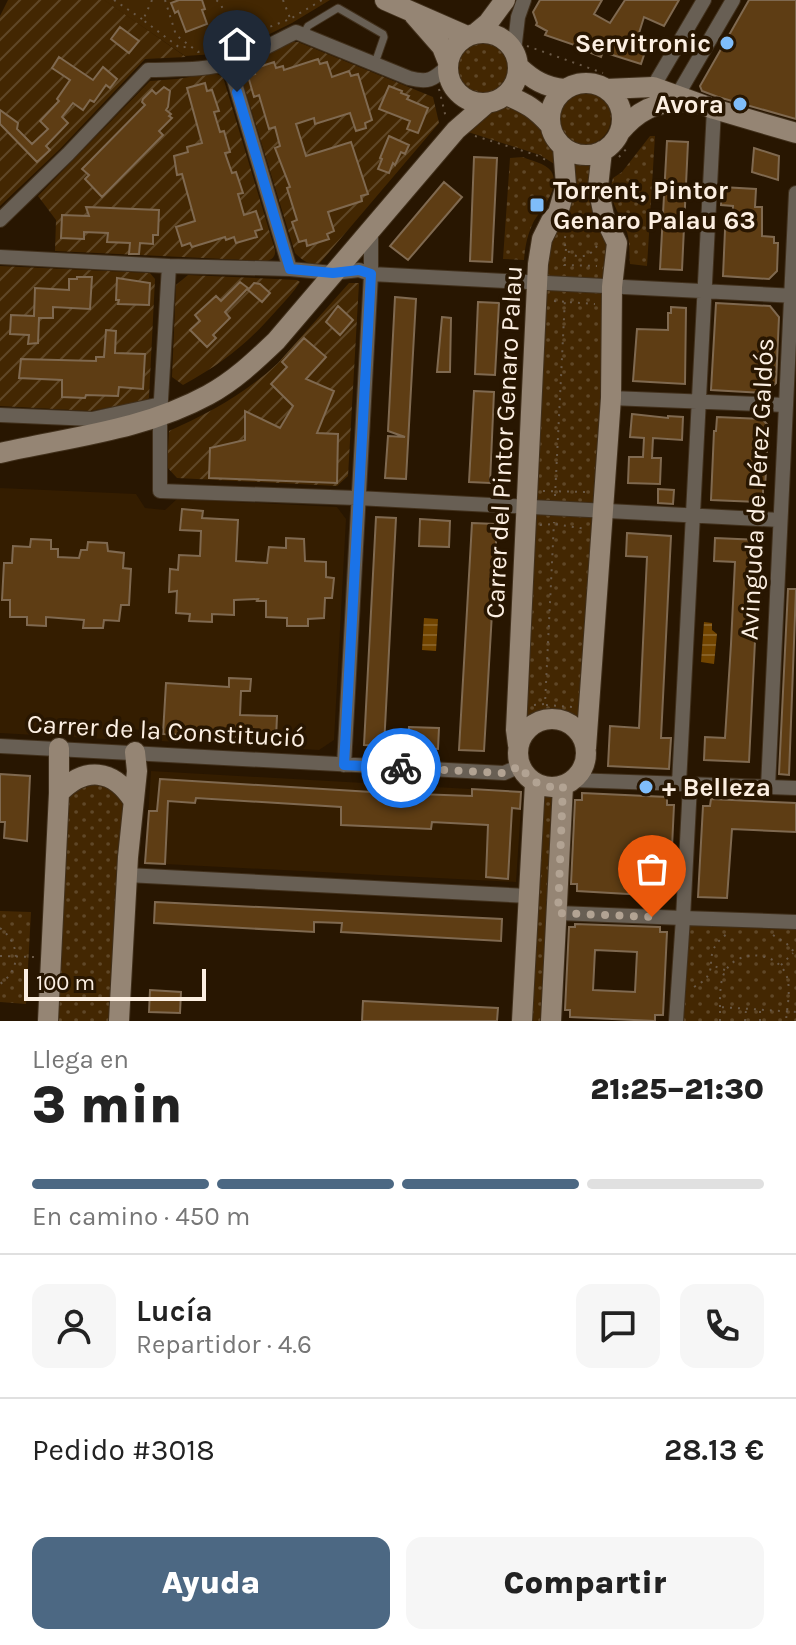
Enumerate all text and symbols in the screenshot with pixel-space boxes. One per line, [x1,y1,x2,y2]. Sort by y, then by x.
pin [203,10,271,92]
icon: home [215,22,259,66]
place label: Servitronic [575,28,711,59]
marker: Servitronic [718,34,736,52]
place label: Avora [655,89,724,120]
marker: Avora [731,95,749,113]
place label: Torrent, Pintor Genaro Palau 63 [553,175,756,236]
marker: Torrent, Pintor Genaro Palau 63 [528,196,546,214]
street label: Carrer del Pintor Genaro Palau [479,265,529,619]
street label: Avinguda de Pérez Galdós [734,337,780,641]
street label: Carrer de la Constitució [26,708,306,754]
courier [361,728,441,808]
icon: bike [379,746,423,790]
place label: + Belleza [662,772,771,803]
marker: + Belleza [637,778,655,796]
pin [618,835,686,917]
icon: bag [630,847,674,891]
scale bar [24,965,206,1001]
text: 100 m [36,970,95,996]
text: Llega en [32,1044,129,1075]
text: 21:25–21:30 [590,1071,764,1107]
text: 3 min [32,1074,182,1135]
text: En camino · 450 m [32,1201,250,1232]
button: person [32,1284,116,1368]
button: chat [576,1284,660,1368]
button: phone [680,1284,764,1368]
text: Lucía [136,1293,213,1329]
text: Repartidor · 4.6 [136,1329,312,1360]
text: Pedido #3018 [32,1432,215,1468]
text: 28.13 € [664,1432,764,1468]
button: Ayuda [32,1537,390,1629]
button: Compartir [406,1537,764,1629]

